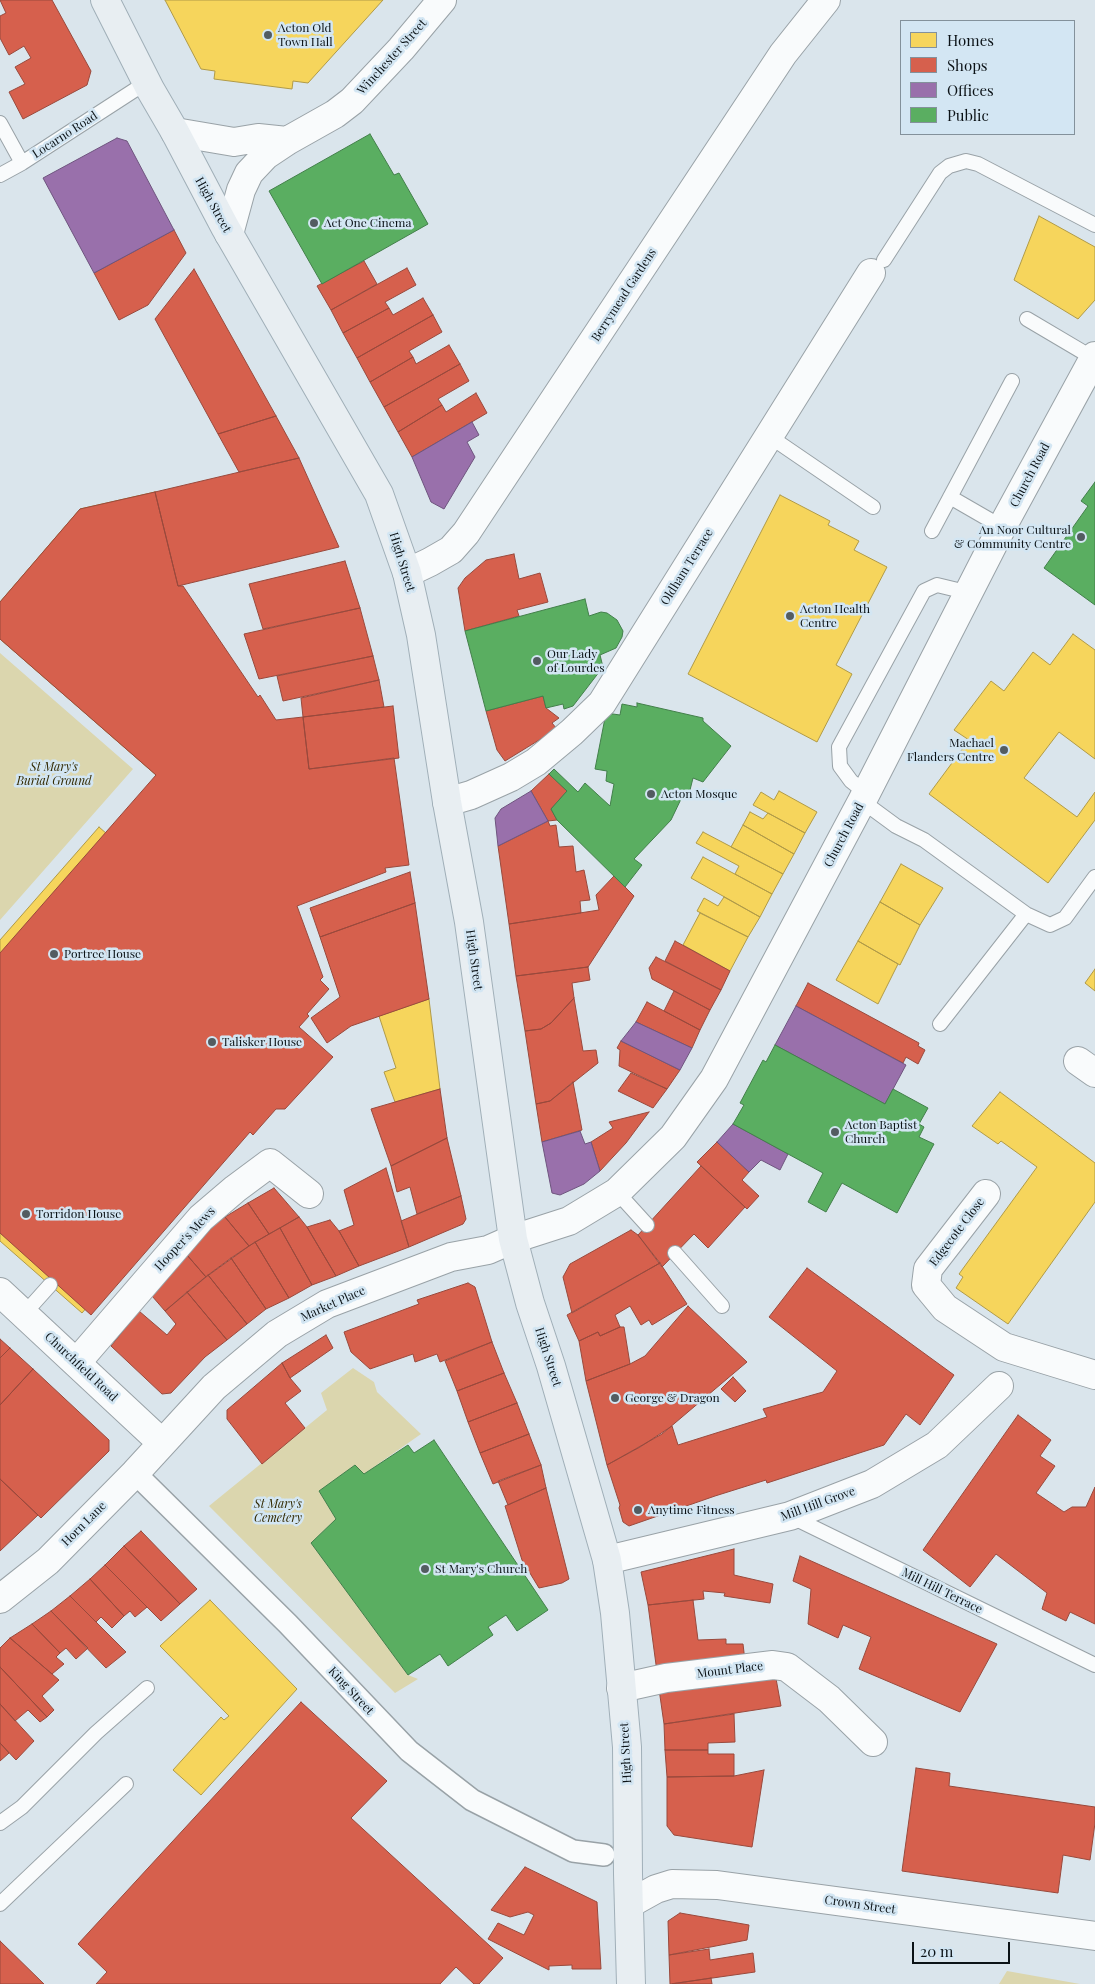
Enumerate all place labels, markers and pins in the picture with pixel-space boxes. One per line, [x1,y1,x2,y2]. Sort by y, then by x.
place label: Acton Old Town Hall [278,21,333,49]
marker: Acton Old Town Hall [262,29,274,41]
place label: Act One Cinema [324,216,411,230]
marker: Act One Cinema [308,217,320,229]
place label: An Noor Cultural & Community Centre [954,523,1071,551]
marker: An Noor Cultural & Community Centre [1075,531,1087,543]
place label: Acton Health Centre [800,602,870,630]
marker: Acton Health Centre [784,610,796,622]
place label: Our Lady of Lourdes [547,647,605,675]
marker: Our Lady of Lourdes [531,655,543,667]
place label: Machael Flanders Centre [907,736,994,764]
marker: Machael Flanders Centre [998,744,1010,756]
place label: Acton Mosque [661,787,737,801]
marker: Acton Mosque [645,788,657,800]
place label: Portree House [64,947,141,961]
marker: Portree House [48,948,60,960]
place label: Talisker House [222,1035,302,1049]
marker: Talisker House [206,1036,218,1048]
place label: Acton Baptist Church [845,1118,917,1146]
marker: Acton Baptist Church [829,1126,841,1138]
place label: Torridon House [36,1207,121,1221]
marker: Torridon House [20,1208,32,1220]
place label: George & Dragon [625,1391,720,1405]
marker: George & Dragon [609,1392,621,1404]
place label: Anytime Fitness [648,1503,735,1517]
marker: Anytime Fitness [632,1504,644,1516]
place label: St Mary's Church [435,1562,527,1576]
marker: St Mary's Church [419,1563,431,1575]

